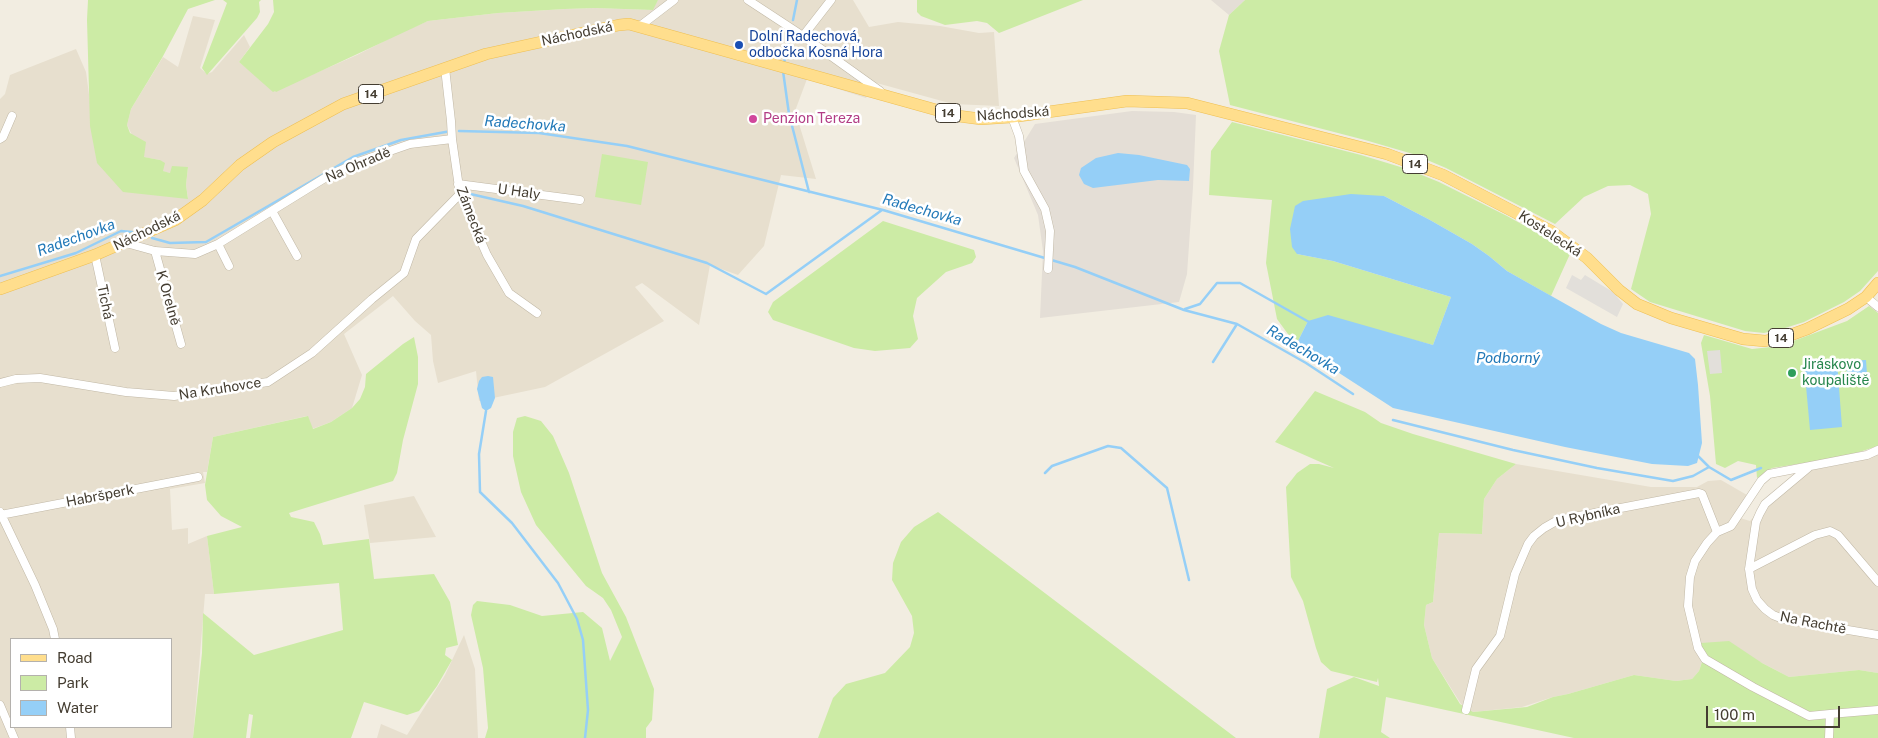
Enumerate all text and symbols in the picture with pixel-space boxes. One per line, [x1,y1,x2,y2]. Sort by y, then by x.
street label: Náchodská [540,18,614,50]
place label: Dolní Radechová, odbočka Kosná Hora [749,29,883,62]
marker: Dolní Radechová, odbočka Kosná Hora [733,39,745,51]
road number: 14 [358,85,384,104]
street label: Náchodská [976,103,1050,125]
road number: 14 [936,104,960,122]
place label: Penzion Tereza [763,111,860,127]
water label: Radechovka [484,112,566,136]
marker: Penzion Tereza [747,113,759,125]
street label: Na Ohradě [323,144,393,186]
road number: 14 [1402,154,1428,173]
street label: U Haly [497,181,541,203]
street label: Zámecká [452,184,490,246]
water label: Radechovka [880,190,964,230]
street label: Kostelecká [1515,207,1585,261]
street label: Náchodská [111,208,183,254]
water label: Radechovka [35,216,117,260]
street label: K Orelně [152,269,184,327]
street label: Tichá [93,283,117,321]
water label: Radechovka [1263,321,1343,379]
road number: 14 [1768,328,1794,348]
water label: Podborný [1476,349,1540,367]
place label: Jiráskovo koupaliště [1802,357,1869,390]
marker: Jiráskovo koupaliště [1786,367,1798,379]
street label: Na Kruhovce [178,374,262,404]
street label: Habršperk [65,481,135,511]
street label: U Rybníka [1554,500,1622,532]
street label: Na Rachtě [1778,608,1848,638]
legend [10,638,172,728]
text: Road [57,649,93,666]
text: Park [57,674,89,691]
scale bar [1708,696,1842,728]
text: Water [57,699,99,716]
text: 100 m [1714,706,1755,723]

